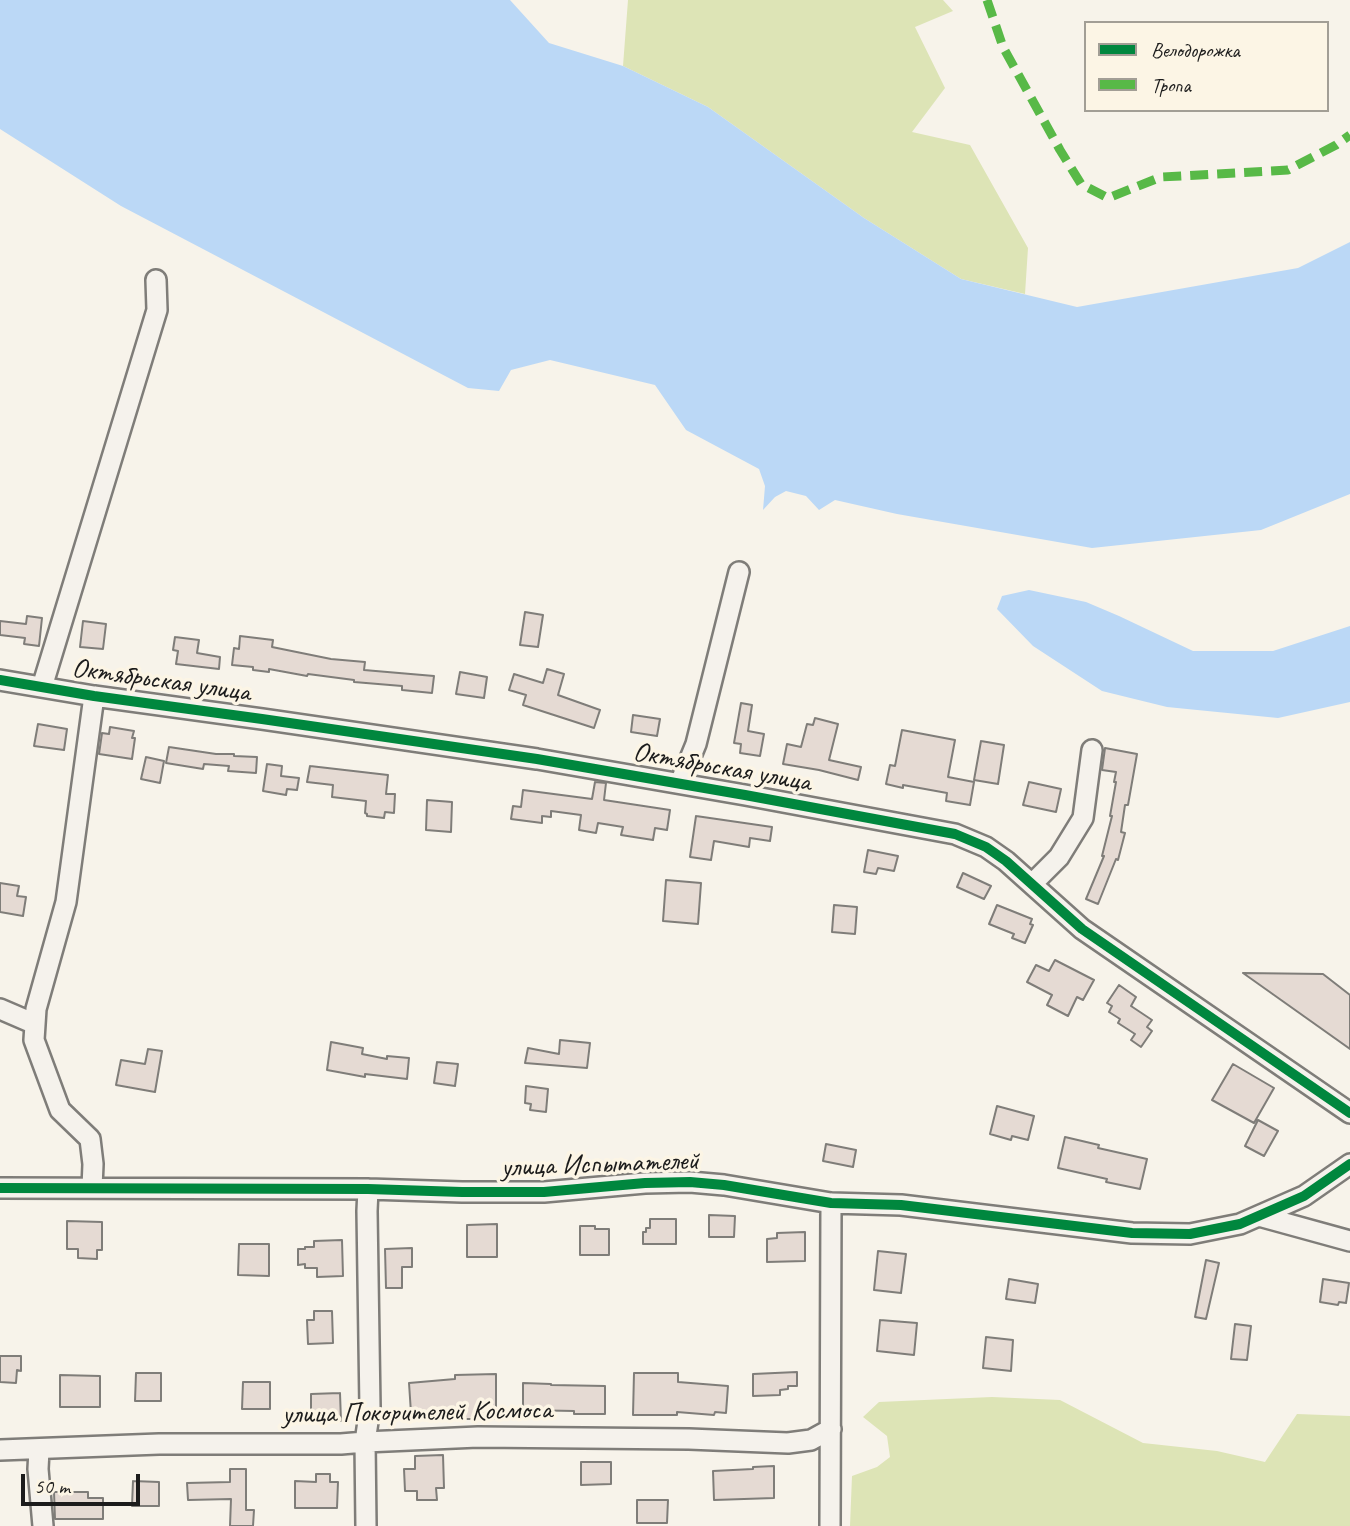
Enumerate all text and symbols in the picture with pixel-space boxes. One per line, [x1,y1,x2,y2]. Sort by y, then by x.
legend [1084,21,1329,112]
text: Велодорожка [1151,37,1240,63]
text: Тропа [1151,72,1191,98]
street label: Октябрьская улица [70,652,252,710]
street label: Октябрьская улица [630,736,814,800]
street label: улица Испытателей [501,1145,699,1185]
street label: улица Покорителей Космоса [282,1394,552,1432]
scale bar [24,1460,144,1504]
text: 50 m [34,1473,70,1499]

